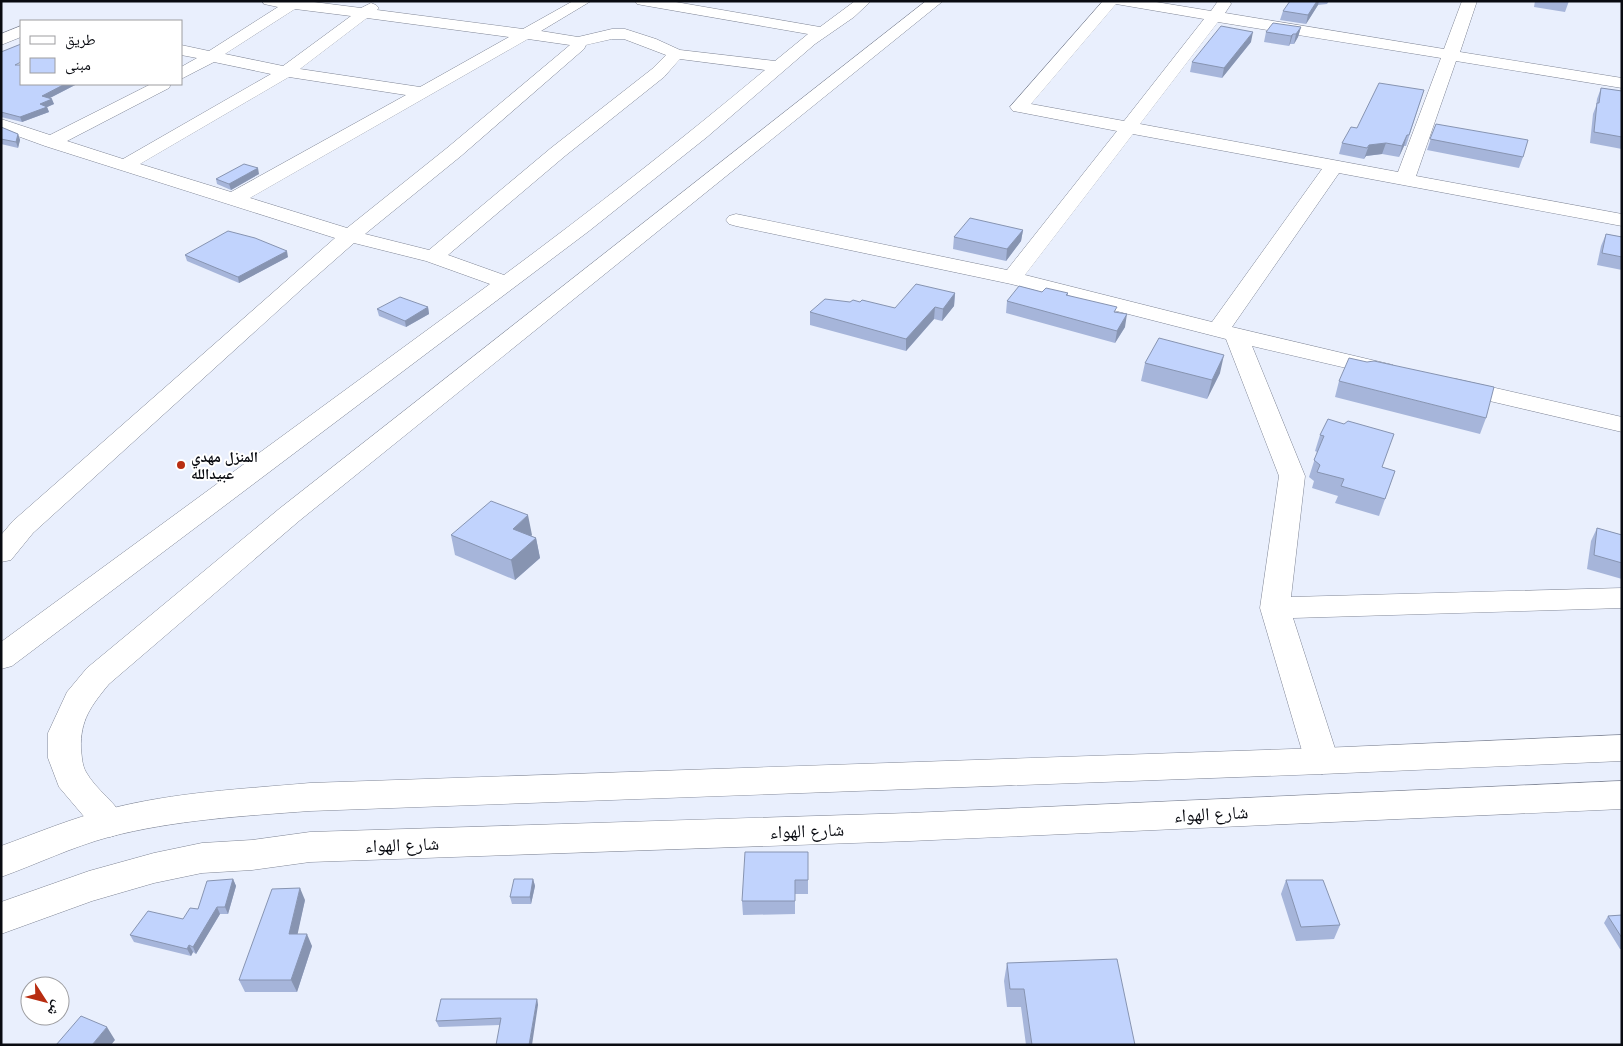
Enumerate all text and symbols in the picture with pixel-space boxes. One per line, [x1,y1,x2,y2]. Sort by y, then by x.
legend [20,20,182,85]
text: طريق [65,29,96,50]
text: مبنى [65,54,91,75]
place label: المنزل مهدي عبيدالله [191,446,258,483]
marker: المنزل مهدي عبيدالله [175,459,187,471]
street label: شارع الهواء [1173,799,1249,827]
street label: شارع الهواء [769,817,845,843]
street label: شارع الهواء [364,831,440,857]
north arrow [20,976,70,1026]
text: ش [44,997,68,1021]

